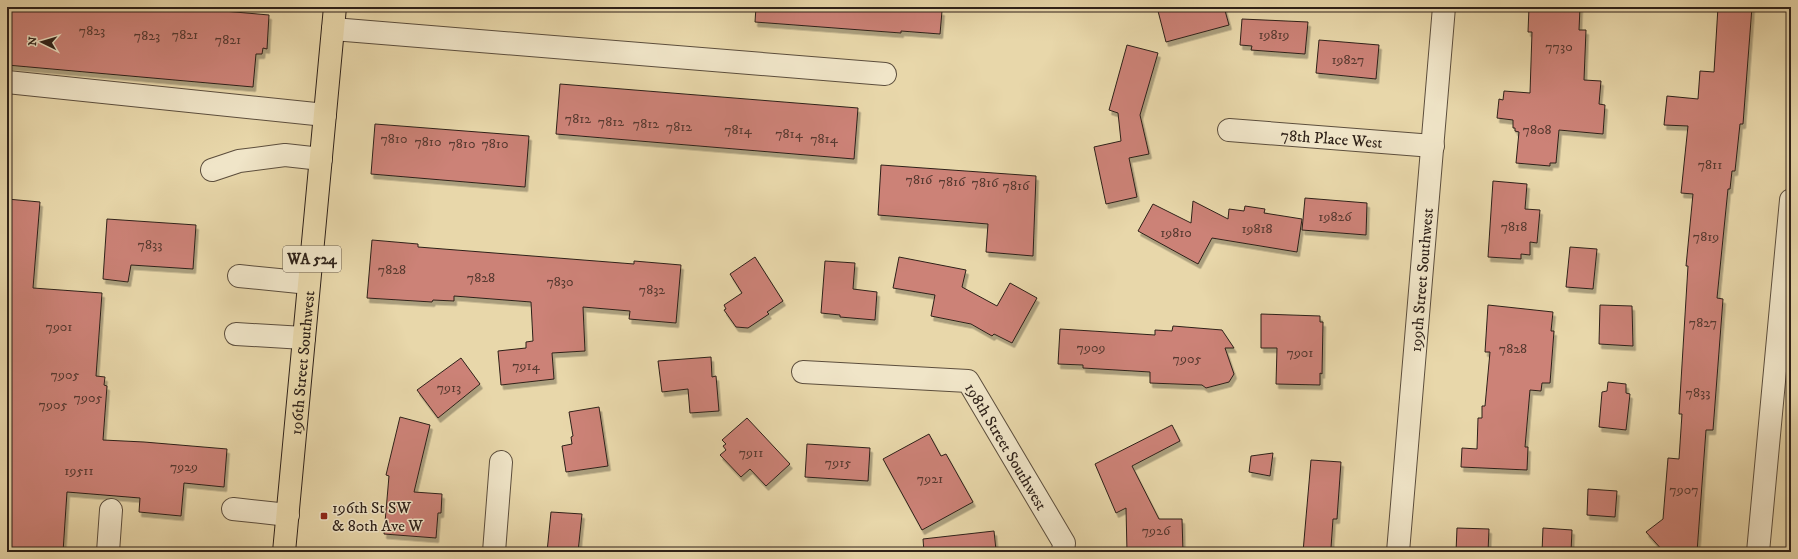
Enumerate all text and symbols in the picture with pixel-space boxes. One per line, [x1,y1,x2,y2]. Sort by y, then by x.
north arrow [22,22,62,62]
house number: 7823 [79,22,105,40]
house number: 7821 [172,26,198,44]
house number: 19819 [1258,26,1290,44]
house number: 7823 [134,27,160,45]
house number: 7821 [215,31,241,49]
text: N [26,36,40,46]
house number: 7730 [1545,38,1573,56]
house number: 19827 [1331,51,1365,69]
house number: 7812 [565,110,591,128]
house number: 7812 [598,113,624,131]
house number: 7812 [633,115,659,133]
house number: 7812 [666,118,692,136]
house number: 7814 [724,121,753,139]
house number: 7808 [1523,121,1551,139]
house number: 7814 [775,125,804,143]
street label: 78th Place West [1280,125,1383,153]
house number: 7810 [380,130,408,148]
house number: 7814 [810,130,839,148]
house number: 7810 [414,133,442,151]
house number: 7810 [448,135,476,153]
house number: 7810 [481,135,509,153]
house number: 7811 [1698,156,1722,174]
house number: 7816 [906,171,933,189]
house number: 7816 [939,173,966,191]
house number: 7816 [972,174,999,192]
house number: 7816 [1003,177,1030,195]
street label: 199th Street Southwest [1406,207,1438,353]
house number: 19826 [1318,208,1352,226]
house number: 7818 [1501,218,1527,236]
house number: 19818 [1241,220,1273,238]
house number: 19810 [1160,224,1192,242]
house number: 7819 [1693,228,1719,246]
house number: 7833 [138,236,162,254]
road number: WA 524 [283,246,341,272]
house number: 7828 [378,261,406,279]
house number: 7828 [467,269,495,287]
house number: 7830 [546,273,574,291]
house number: 7832 [639,281,665,299]
street label: 196th Street Southwest [286,290,319,436]
house number: 7827 [1689,314,1717,332]
house number: 7901 [46,318,72,336]
house number: 7909 [1077,339,1105,357]
house number: 7828 [1499,340,1527,358]
house number: 7901 [1287,344,1313,362]
house number: 7905 [1173,350,1201,368]
house number: 7914 [512,357,541,375]
house number: 7905 [51,366,79,384]
house number: 7913 [437,379,461,397]
street label: 198th Street Southwest [960,379,1051,514]
house number: 7833 [1686,384,1710,402]
house number: 7905 [74,389,102,407]
house number: 7905 [39,396,67,414]
house number: 7911 [739,444,763,462]
house number: 7915 [825,454,851,472]
house number: 7929 [170,458,198,476]
house number: 19511 [64,462,94,480]
house number: 7921 [917,470,943,488]
house number: 7907 [1669,481,1699,499]
place label: 196th St SW & 80th Ave W [332,498,423,536]
marker: 196th St SW & 80th Ave W [319,511,329,521]
house number: 7926 [1142,522,1171,540]

